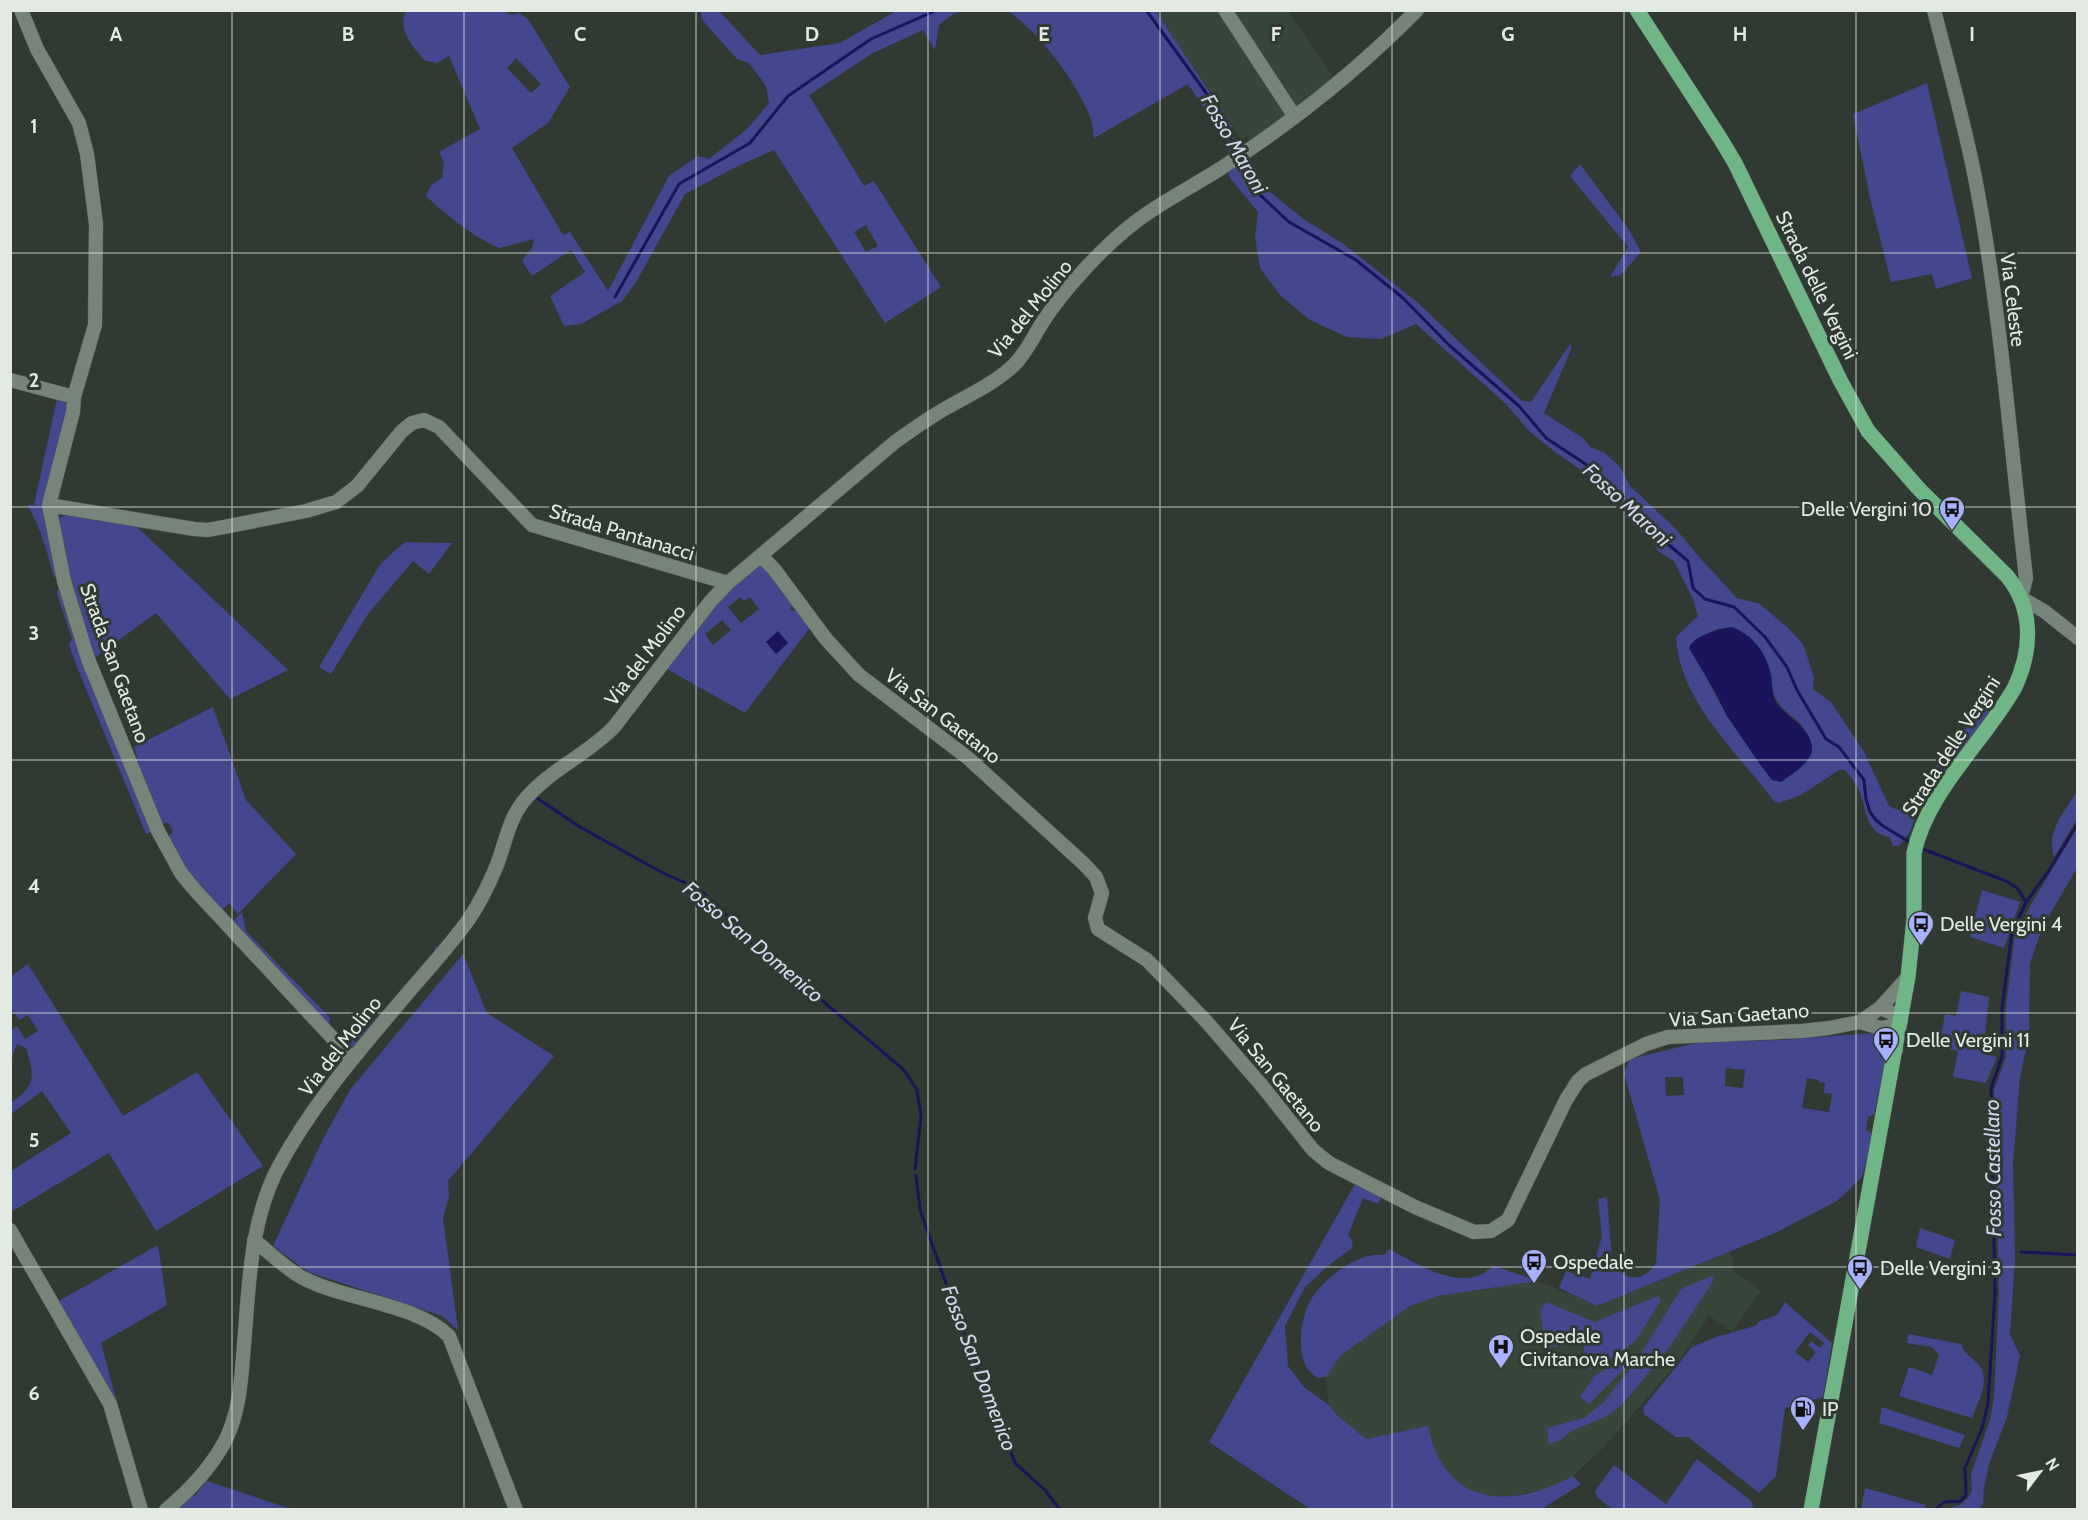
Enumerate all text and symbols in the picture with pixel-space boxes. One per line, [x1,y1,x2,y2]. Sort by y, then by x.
text: A [110,22,123,46]
text: B [342,22,354,46]
text: C [574,22,586,46]
text: D [805,22,819,46]
text: E [1038,22,1050,46]
text: F [1271,22,1282,46]
text: G [1501,22,1515,46]
text: H [1733,22,1747,46]
text: I [1969,22,1975,46]
water label: Fosso Maroni [1196,89,1273,199]
text: 1 [30,114,38,138]
street label: Strada delle Vergini [1771,207,1863,363]
street label: Via Celeste [1995,252,2031,348]
street label: Via del Molino [983,255,1077,363]
text: 2 [29,368,39,392]
water label: Fosso Maroni [1578,458,1677,552]
bus stop icon: Delle Vergini 10 [1937,494,1967,532]
place label: Delle Vergini 10 [1801,497,1932,521]
street label: Strada Pantanacci [547,499,697,565]
street label: Strada San Gaetano [75,580,155,746]
street label: Via del Molino [599,600,691,710]
text: 3 [29,621,39,645]
street label: Via San Gaetano [880,663,1006,769]
street label: Strada delle Vergini [1897,672,2005,820]
text: 4 [28,874,40,898]
water label: Fosso San Domenico [678,876,829,1008]
bus stop icon: Delle Vergini 4 [1906,909,1936,947]
place label: Delle Vergini 4 [1940,912,2063,936]
street label: Via del Molino [294,991,386,1101]
street label: Via San Gaetano [1668,998,1810,1032]
street label: Via San Gaetano [1223,1013,1329,1137]
bus stop icon: Delle Vergini 11 [1871,1025,1901,1063]
place label: Delle Vergini 11 [1906,1028,2030,1052]
water label: Fosso Castellaro [1979,1099,2006,1237]
text: 5 [29,1128,39,1152]
bus stop icon: Ospedale [1519,1247,1549,1285]
place label: Ospedale [1553,1250,1634,1274]
bus stop icon: Delle Vergini 3 [1845,1253,1875,1291]
place label: Delle Vergini 3 [1880,1256,2002,1280]
water label: Fosso San Domenico [936,1281,1023,1454]
place label: Ospedale Civitanova Marche [1520,1324,1675,1371]
hospital icon: Ospedale Civitanova Marche [1486,1332,1516,1370]
text: 6 [28,1381,40,1405]
fuel station icon: IP [1788,1394,1818,1432]
place label: IP [1822,1397,1839,1421]
north arrow [2010,1442,2070,1502]
text: N [2041,1454,2063,1474]

